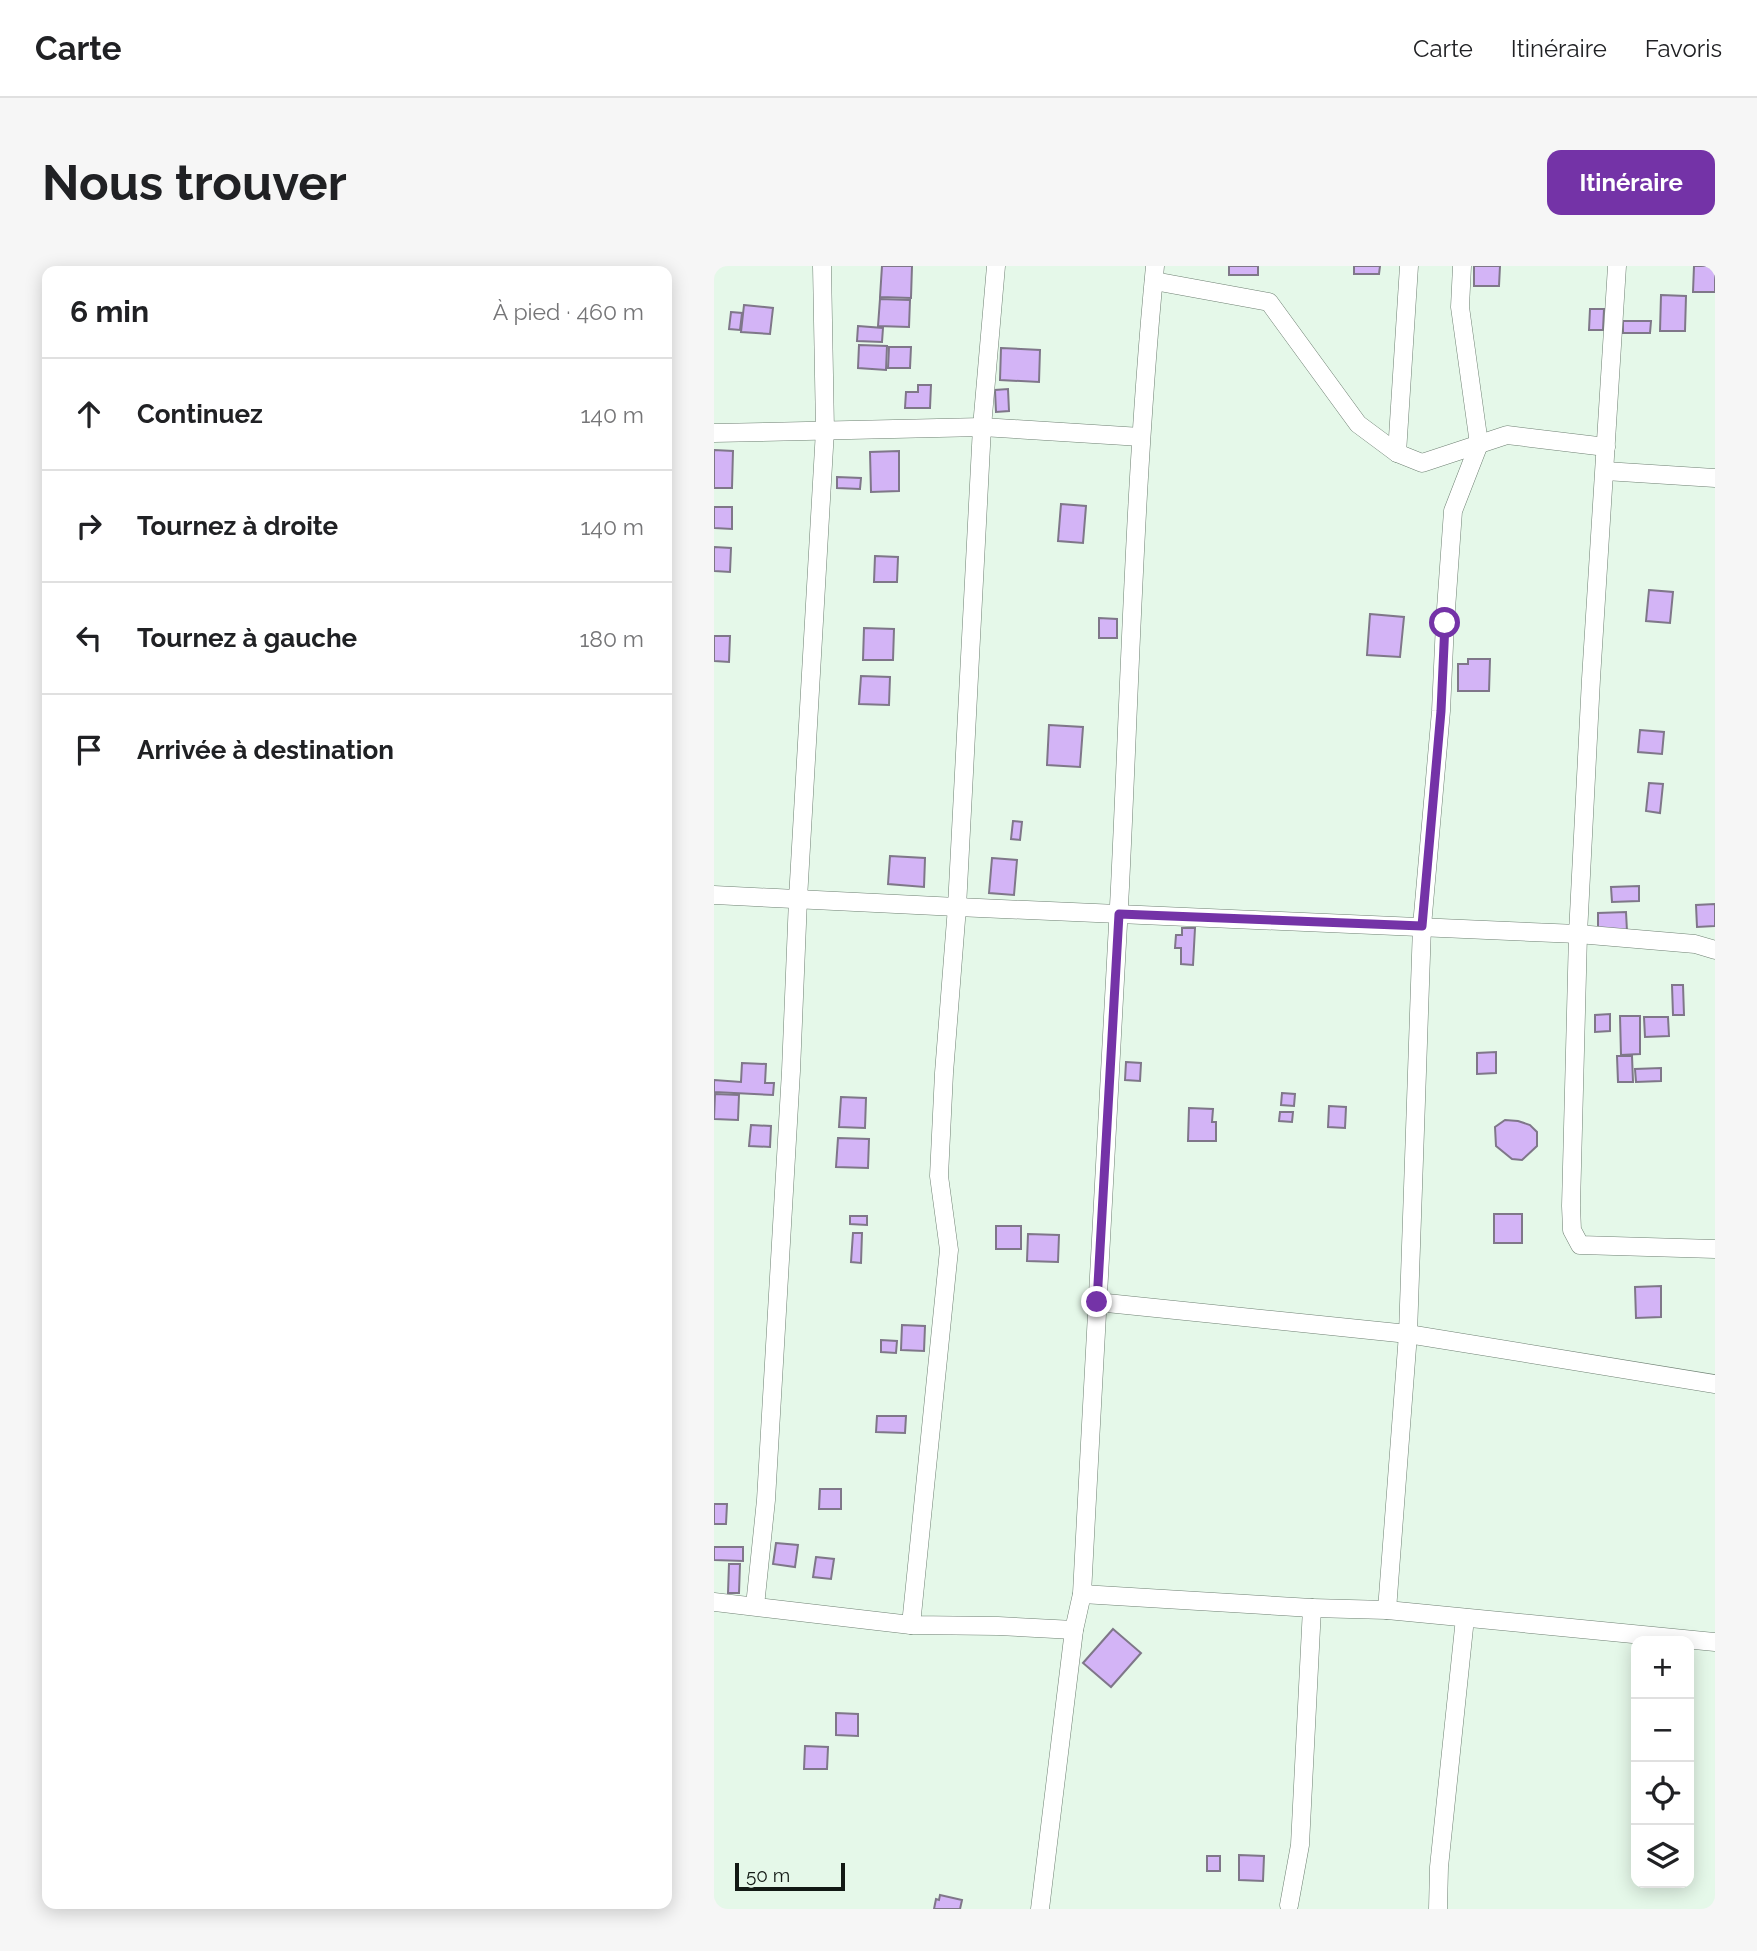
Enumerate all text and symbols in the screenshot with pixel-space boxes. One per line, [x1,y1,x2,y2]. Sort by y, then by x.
text: Carte [35,29,122,68]
text: Carte [1413,34,1473,63]
text: Itinéraire [1511,34,1607,63]
text: Favoris [1645,34,1722,63]
button: Itinéraire [1547,150,1715,215]
text: Nous trouver [42,154,347,211]
text: 6 min [70,294,149,329]
text: À pied · 460 m [493,298,644,325]
icon: ahead [70,395,108,433]
text: Continuez [137,399,263,429]
text: 140 m [581,401,644,428]
icon: right [70,507,108,545]
text: Tournez à droite [137,511,338,541]
text: 140 m [581,513,644,540]
route start [1429,607,1460,638]
icon: left [70,619,108,657]
text: Tournez à gauche [137,623,357,653]
text: 180 m [579,625,644,652]
icon: arrive [70,731,108,769]
text: Arrivée à destination [137,735,394,765]
route end [1081,1286,1112,1317]
map controls [1631,1636,1694,1888]
button: + [1631,1636,1694,1699]
button: − [1631,1699,1694,1762]
button: locate [1631,1762,1694,1825]
button: layers [1631,1825,1694,1888]
scale bar [735,1860,845,1892]
text: 50 m [746,1864,790,1886]

